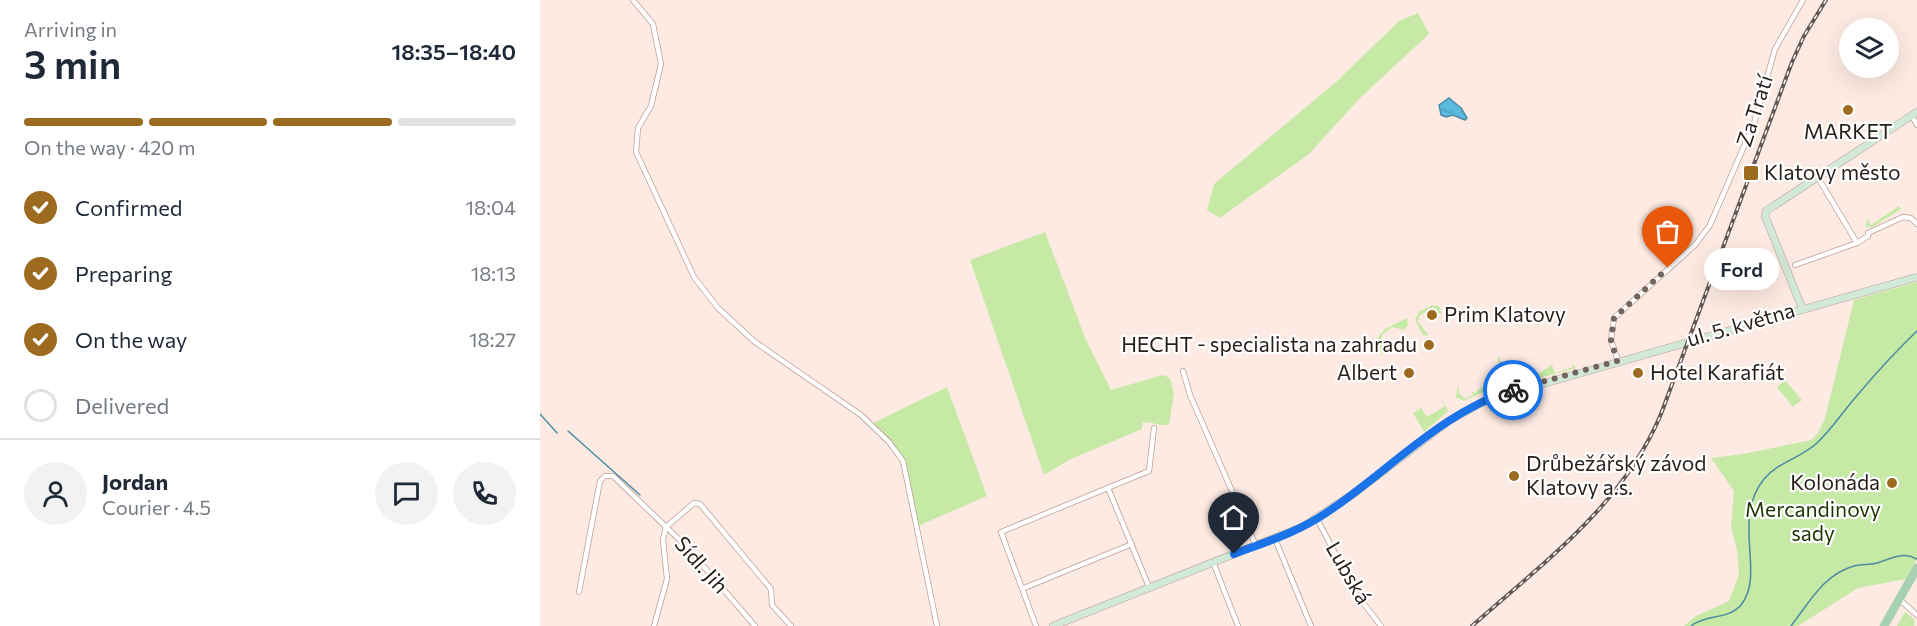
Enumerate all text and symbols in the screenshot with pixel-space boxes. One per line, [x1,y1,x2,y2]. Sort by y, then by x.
text: Arriving in [24,17,117,41]
map controls [1839,18,1899,78]
button: layers [1839,18,1899,78]
text: 18:35–18:40 [391,38,516,65]
text: 3 min [24,39,121,87]
street label: Za Tratí [1730,71,1777,150]
marker: MARKET [1841,103,1855,117]
place label: MARKET [1804,118,1892,143]
text: On the way · 420 m [24,135,196,159]
place label: Klatovy město [1764,159,1901,184]
marker: Klatovy město [1742,164,1760,182]
icon: check [24,191,57,224]
text: Confirmed [75,194,182,221]
text: 18:04 [466,195,516,219]
pin [1642,206,1693,268]
icon: bag [1651,215,1684,248]
callout: Ford [1704,247,1779,289]
icon: check [24,257,57,290]
text: Ford [1720,257,1763,281]
text: Preparing [75,260,172,287]
text: 18:13 [471,261,516,285]
street label: ul. 5. května [1684,296,1797,351]
place label: Prim Klatovy [1444,301,1566,326]
marker: Prim Klatovy [1425,308,1439,322]
icon: check [24,323,57,356]
text: On the way [75,326,187,353]
text: 18:27 [469,327,516,351]
place label: HECHT - specialista na zahradu [1121,331,1417,356]
marker: HECHT - specialista na zahradu [1422,338,1436,352]
place label: Albert [1337,359,1397,384]
place label: Hotel Karafiát [1650,359,1784,384]
courier [1483,360,1543,420]
marker: Albert [1402,366,1416,380]
marker: Hotel Karafiát [1631,366,1645,380]
icon: bike [1497,374,1530,407]
text: Delivered [75,392,169,419]
place label: Drůbežářský závod Klatovy a.s. [1526,450,1706,499]
button: person [24,462,87,525]
button: chat [375,462,438,525]
button: phone [453,462,516,525]
text: Jordan [102,468,168,495]
marker: Drůbežářský závod Klatovy a.s. [1507,469,1521,483]
place label: Kolonáda [1790,469,1880,494]
marker: Kolonáda [1885,476,1899,490]
pin [1208,492,1259,554]
text: Courier · 4.5 [102,495,211,519]
park label: Mercandinovy sady [1745,496,1881,545]
icon: home [1217,501,1250,534]
street label: Sídl. Jih [670,530,734,598]
street label: Lubská [1322,537,1377,608]

